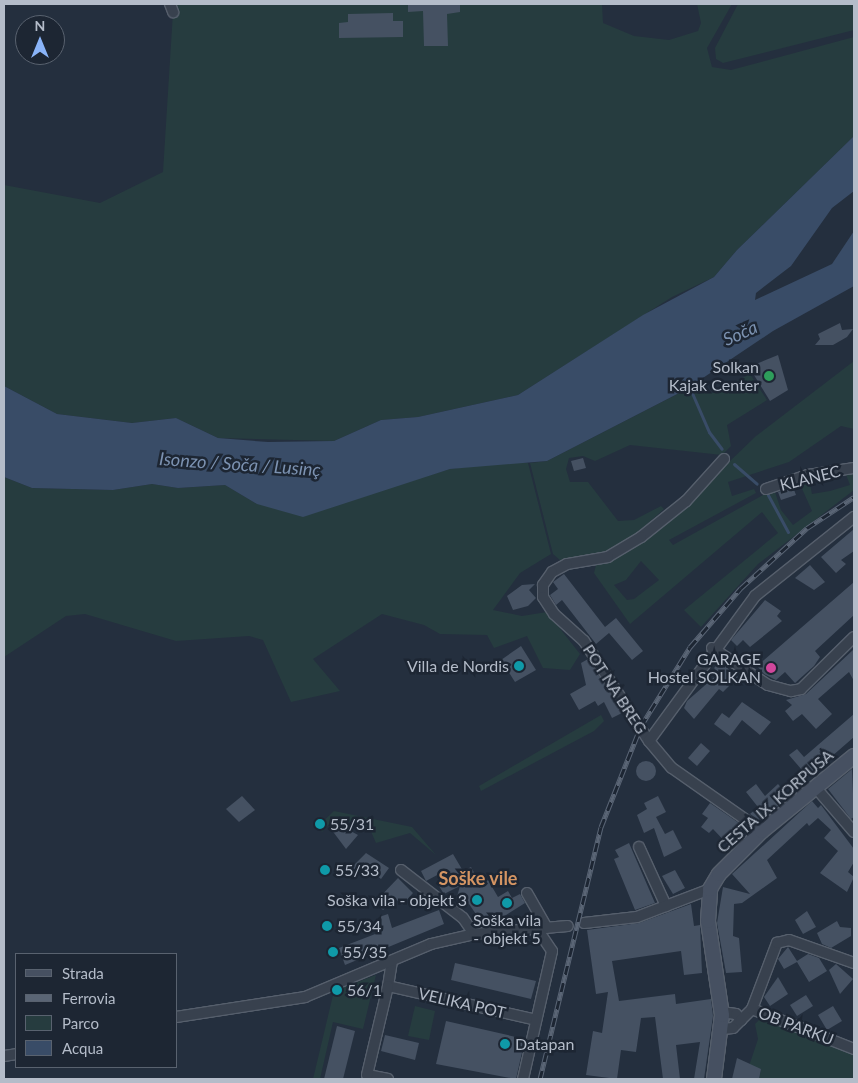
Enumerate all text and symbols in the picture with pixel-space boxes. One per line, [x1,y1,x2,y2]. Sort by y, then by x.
north arrow [15,15,65,65]
text: N [35,17,45,34]
water label: Soča [719,316,761,350]
place label: Solkan Kajak Center [669,357,759,395]
marker: Solkan Kajak Center [763,370,775,382]
water label: Isonzo / Soča / Lusinç [159,448,321,480]
street label: KLANEC [778,461,842,495]
street label: POT NA BREG [579,640,651,738]
place label: GARAGE Hostel SOLKAN [648,649,761,687]
place label: Villa de Nordis [407,656,509,676]
marker: Villa de Nordis [513,660,525,672]
marker: GARAGE Hostel SOLKAN [765,662,777,674]
street label: CESTA IX. KORPUSA [713,745,837,857]
place label: 55/31 [330,814,374,834]
marker: 55/31 [314,818,326,830]
place label: 55/33 [335,860,379,880]
marker: 55/33 [319,864,331,876]
district label: Soške vile [438,867,518,889]
place label: Soška vila - objekt 3 [327,890,467,910]
marker: Soška vila - objekt 3 [471,894,483,906]
marker: Soška vila - objekt 5 [501,897,513,909]
place label: Soška vila - objekt 5 [473,910,541,948]
place label: 55/34 [337,916,381,936]
marker: 55/34 [321,920,333,932]
place label: 55/35 [343,942,387,962]
marker: 55/35 [327,946,339,958]
legend [15,953,178,1068]
text: Strada [62,964,104,982]
place label: 56/1 [347,980,382,1000]
marker: 56/1 [331,984,343,996]
street label: VELIKA POT [416,984,508,1022]
text: Ferrovia [62,989,115,1007]
street label: OB PARKU [756,1003,836,1049]
text: Parco [62,1014,99,1032]
place label: Datapan [515,1034,574,1054]
marker: Datapan [499,1038,511,1050]
text: Acqua [62,1039,103,1057]

